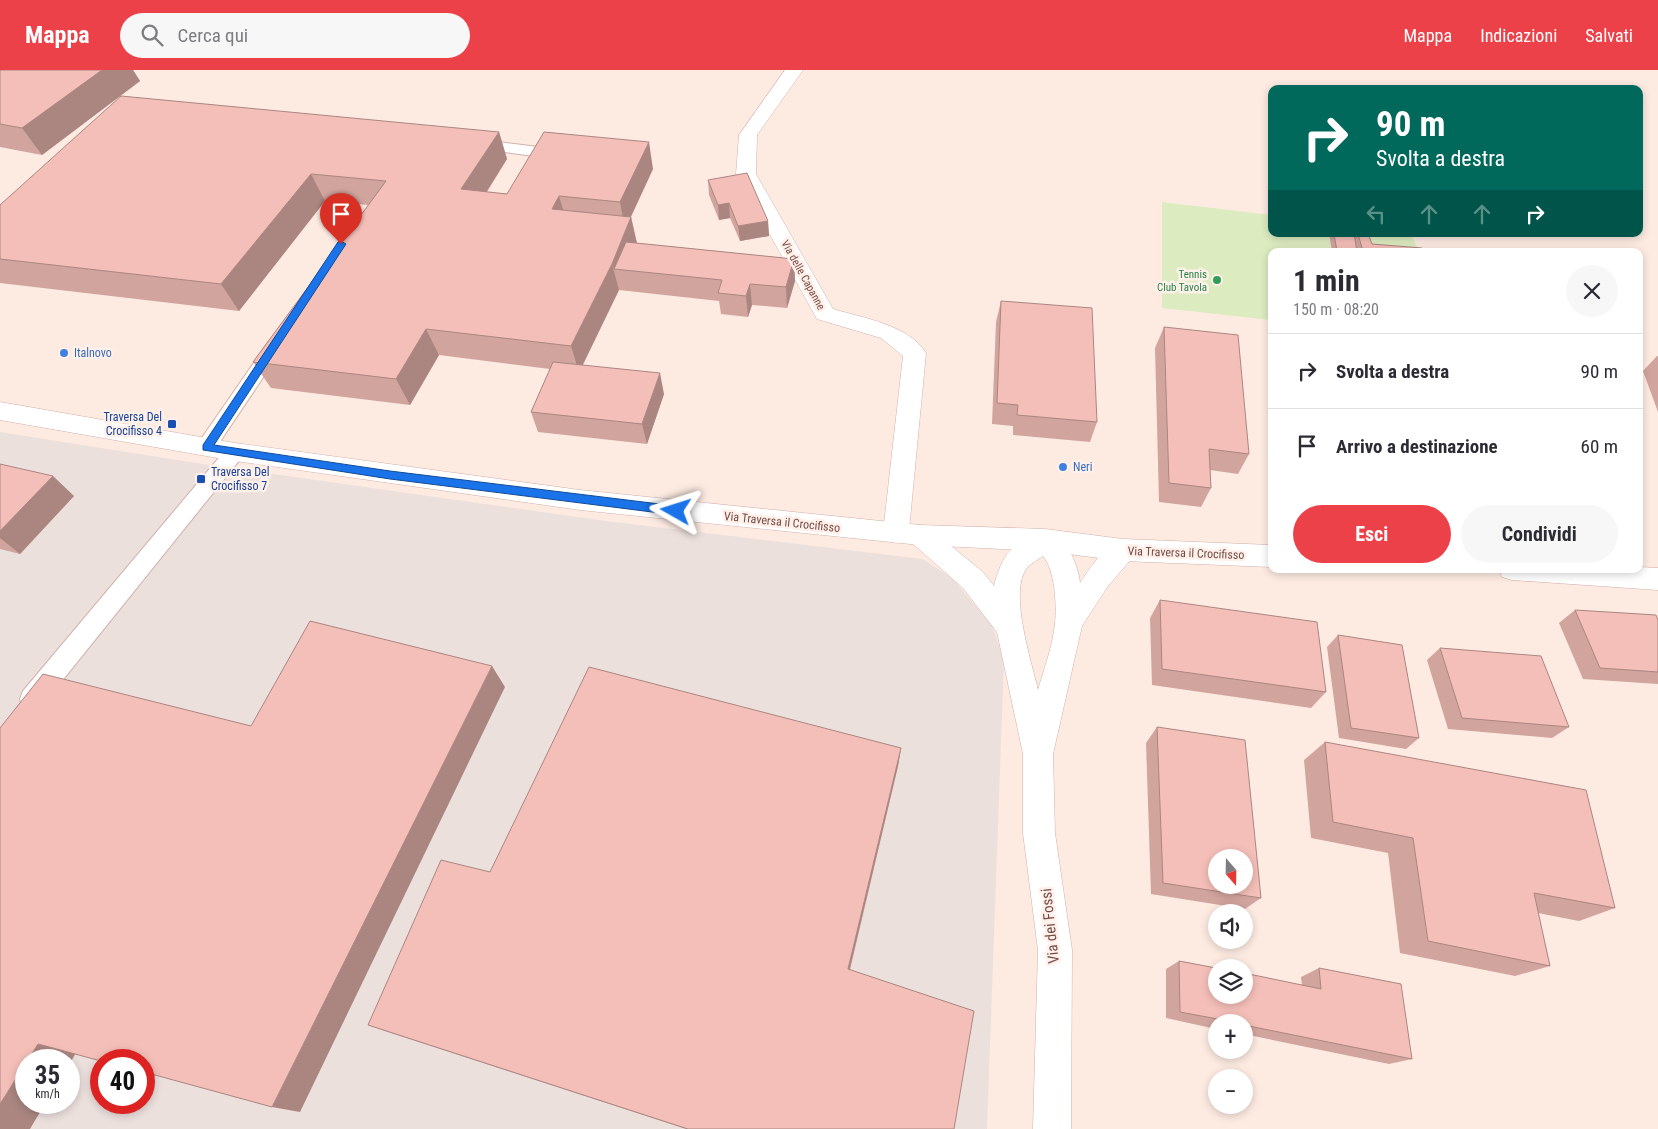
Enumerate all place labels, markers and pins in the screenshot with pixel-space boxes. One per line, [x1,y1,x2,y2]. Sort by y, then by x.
pin [320,193,362,244]
place label: Tennis Club Tavola [1157,268,1207,294]
marker: Tennis Club Tavola [1211,274,1223,286]
place label: Italnovo [74,346,112,360]
marker: Italnovo [58,347,70,359]
place label: Traversa Del Crocifisso 4 [104,410,162,438]
marker: Traversa Del Crocifisso 4 [166,418,178,430]
place label: Neri [1073,460,1092,474]
marker: Neri [1057,461,1069,473]
place label: Traversa Del Crocifisso 7 [211,465,269,493]
marker: Traversa Del Crocifisso 7 [195,473,207,485]

